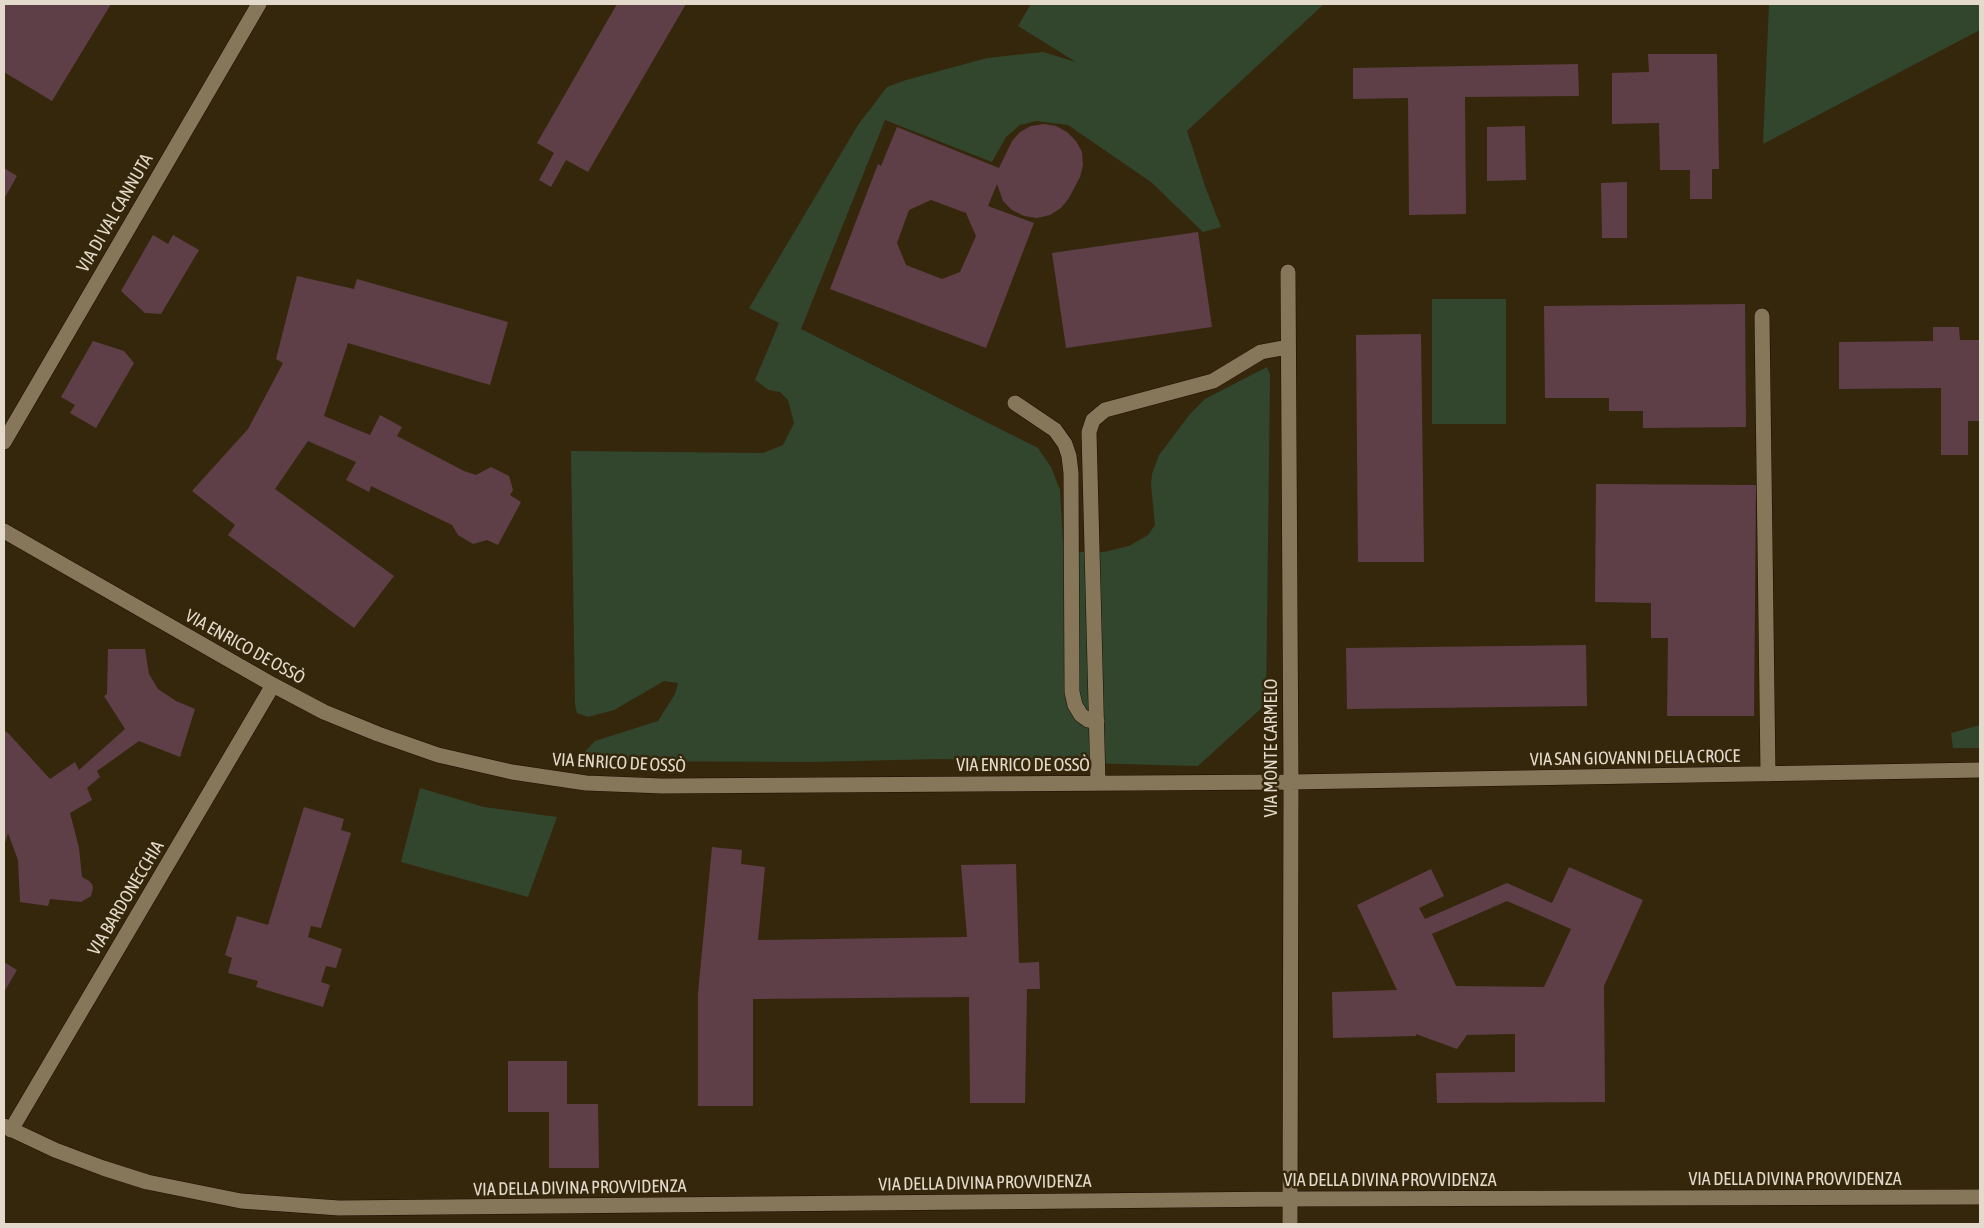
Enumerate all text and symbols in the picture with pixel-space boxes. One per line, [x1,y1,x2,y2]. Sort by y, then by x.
street label: VIA DI VAL CANNUTA [72,150,158,276]
street label: VIA ENRICO DE OSSÒ [181,605,309,689]
street label: VIA MONTE CARMELO [1260,679,1282,817]
street label: VIA SAN GIOVANNI DELLA CROCE [1530,745,1740,771]
street label: VIA ENRICO DE OSSÒ [552,749,686,777]
street label: VIA ENRICO DE OSSÒ [956,754,1090,776]
street label: VIA BARDONECCHIA [83,837,169,959]
street label: VIA DELLA DIVINA PROVVIDENZA [1688,1168,1902,1190]
street label: VIA DELLA DIVINA PROVVIDENZA [1283,1169,1497,1191]
street label: VIA DELLA DIVINA PROVVIDENZA [878,1170,1092,1196]
street label: VIA DELLA DIVINA PROVVIDENZA [473,1175,687,1201]

